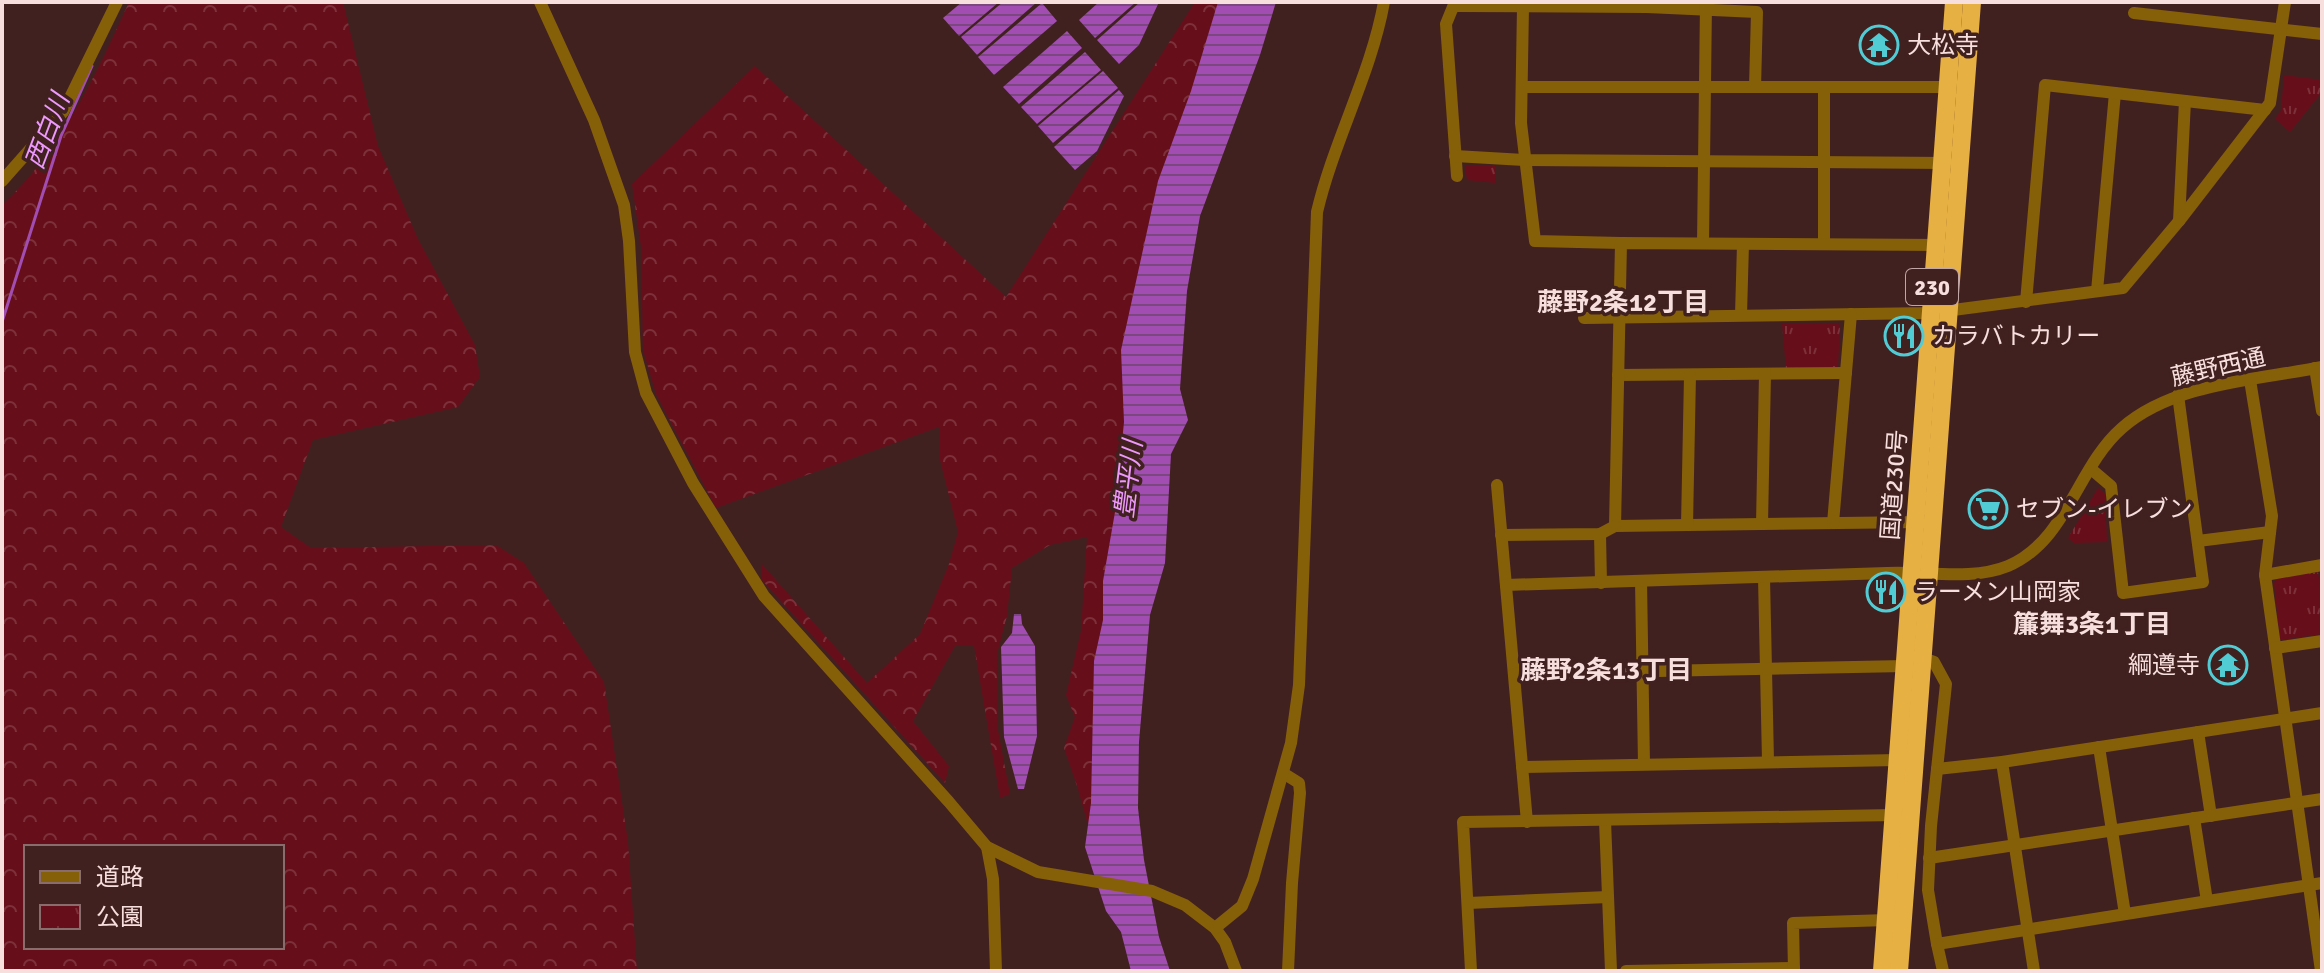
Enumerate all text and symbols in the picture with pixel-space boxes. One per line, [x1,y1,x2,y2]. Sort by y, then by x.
temple icon: 大松寺 [1858,24,1900,66]
place label: 大松寺 [1907,30,1979,60]
water label: 西白川 [19,86,78,174]
road number: 230 [1906,269,1958,305]
district label: 藤野2条12丁目 [1537,287,1709,319]
restaurant icon: カラバトカリー [1883,315,1925,357]
place label: カラバトカリー [1932,321,2100,351]
street label: 藤野西通 [2168,342,2268,392]
street label: 国道230号 [1875,429,1913,541]
water label: 豊平川 [1108,435,1150,520]
supermarket icon: セブン-イレブン [1967,488,2009,530]
place label: セブン-イレブン [2016,494,2192,524]
restaurant icon: ラーメン山岡家 [1865,571,1907,613]
place label: ラーメン山岡家 [1914,577,2081,607]
district label: 簾舞3条1丁目 [2013,609,2171,641]
temple icon: 綱遵寺 [2207,644,2249,686]
place label: 綱遵寺 [2128,650,2200,680]
district label: 藤野2条13丁目 [1520,655,1692,687]
legend [24,845,284,949]
text: 道路 [96,862,144,892]
text: 公園 [96,902,144,932]

